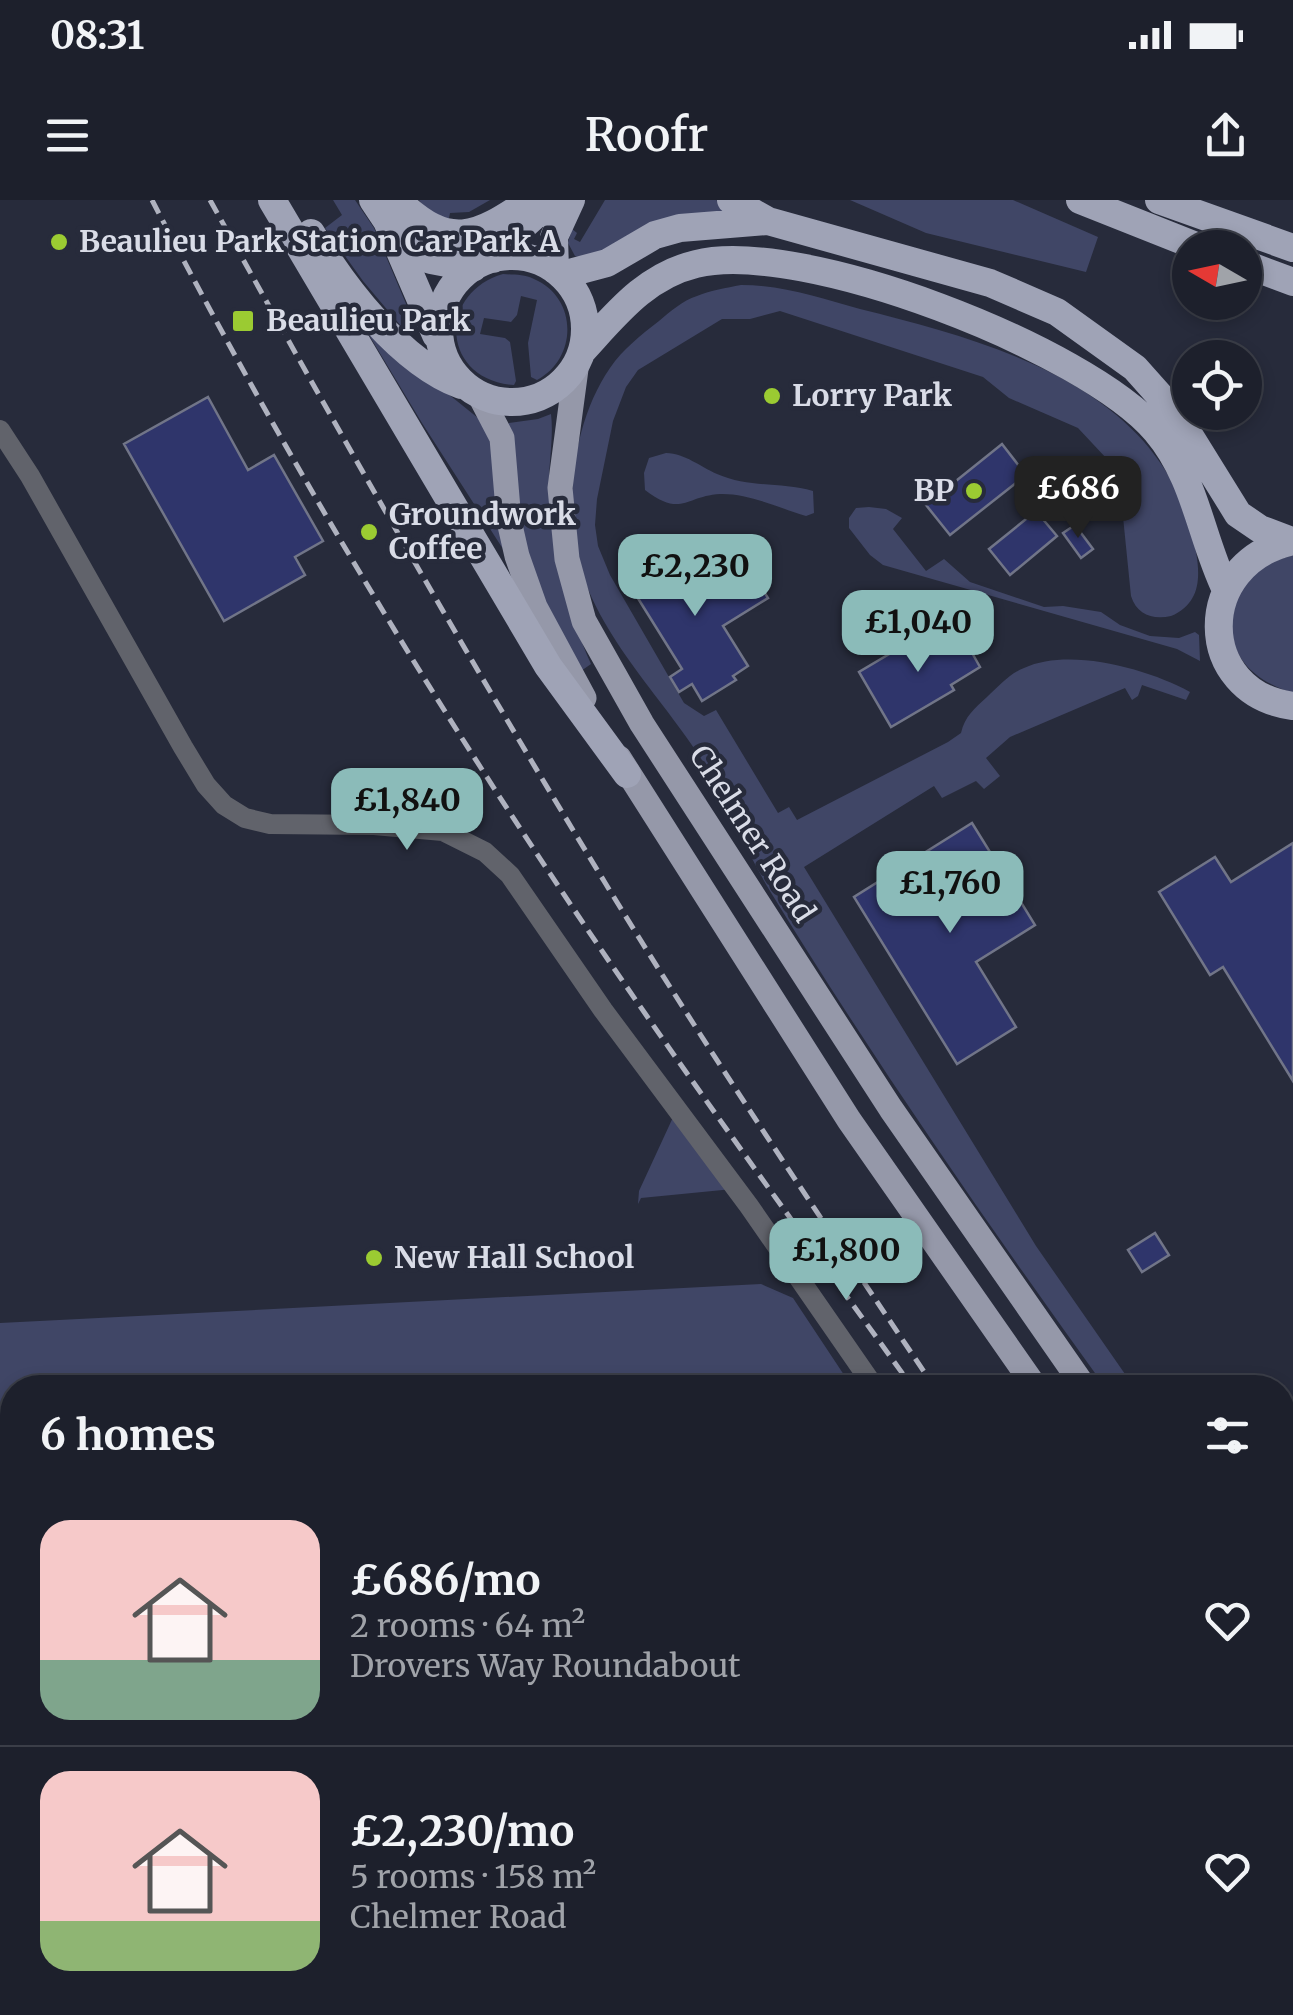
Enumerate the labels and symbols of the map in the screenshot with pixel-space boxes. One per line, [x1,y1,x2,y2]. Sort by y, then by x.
place label: Beaulieu Park Station Car Park A [79,222,560,260]
north arrow [1172,230,1262,320]
marker: Beaulieu Park Station Car Park A [48,231,70,253]
place label: Beaulieu Park [266,301,471,339]
marker: Beaulieu Park [230,308,256,334]
place label: Lorry Park [792,376,952,414]
marker: Lorry Park [761,385,783,407]
pin: £686 [1019,456,1137,541]
place label: BP [914,471,954,509]
marker: BP [963,480,985,502]
place label: Groundwork Coffee [389,495,577,567]
marker: Groundwork Coffee [358,521,380,543]
pin: £2,230 [614,534,776,619]
pin: £1,040 [837,590,999,675]
street label: Chelmer Road [682,738,824,929]
pin: £1,840 [326,768,488,853]
pin: £1,760 [869,851,1031,936]
pin: £1,800 [765,1218,927,1303]
place label: New Hall School [394,1238,634,1276]
marker: New Hall School [363,1247,385,1269]

